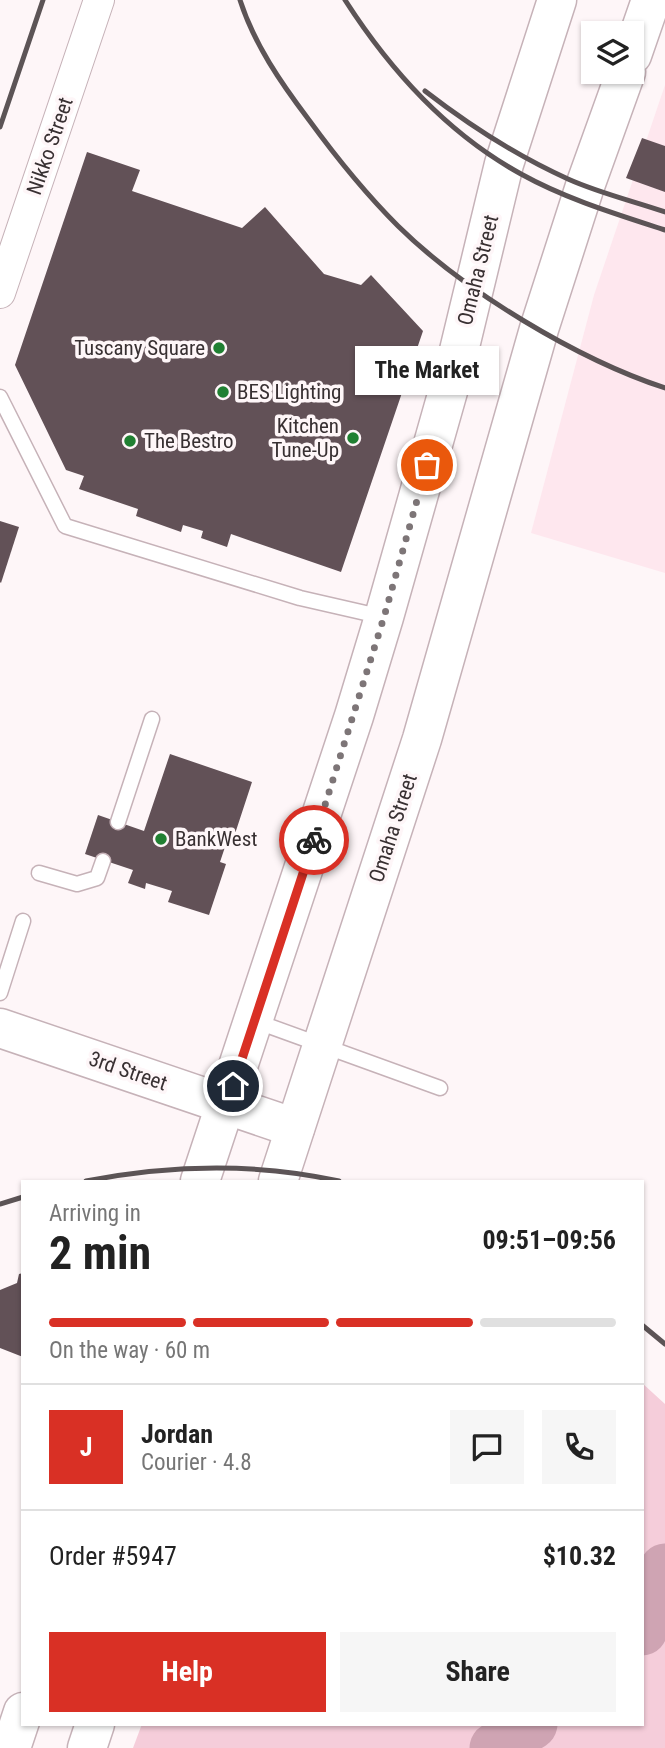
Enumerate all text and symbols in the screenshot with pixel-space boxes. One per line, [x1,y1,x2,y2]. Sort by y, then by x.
map controls [581,21,644,84]
button: layers [581,21,644,84]
street label: Nikko Street [22,94,78,198]
street label: Omaha Street [453,212,503,328]
place label: Tuscany Square [74,336,205,360]
marker: Tuscany Square [211,340,227,356]
callout: The Market [355,346,499,395]
text: The Market [375,357,479,384]
place label: BES Lighting [237,380,341,404]
marker: BES Lighting [215,384,231,400]
place label: Kitchen Tune-Up [272,414,339,462]
place label: The Bestro [144,429,234,453]
marker: Kitchen Tune-Up [345,430,361,446]
marker: The Bestro [122,433,138,449]
pin [397,435,457,495]
icon: bag [408,446,446,484]
street label: Omaha Street [364,771,422,885]
courier [279,805,349,875]
icon: bike [295,821,333,859]
place label: BankWest [175,827,257,851]
marker: BankWest [153,831,169,847]
street label: 3rd Street [86,1046,170,1096]
pin [203,1056,263,1116]
icon: home [214,1067,252,1105]
text: Arriving in [49,1200,141,1227]
text: 09:51–09:56 [482,1225,616,1255]
text: 2 min [49,1226,151,1280]
text: On the way · 60 m [49,1337,210,1364]
button: chat [450,1410,524,1484]
button: phone [542,1410,616,1484]
text: Jordan [141,1419,213,1449]
text: J [80,1432,92,1462]
text: Courier · 4.8 [141,1449,252,1476]
text: Order #5947 [49,1541,177,1571]
text: $10.32 [543,1541,616,1571]
button: Help [49,1632,326,1712]
button: Share [340,1632,616,1712]

